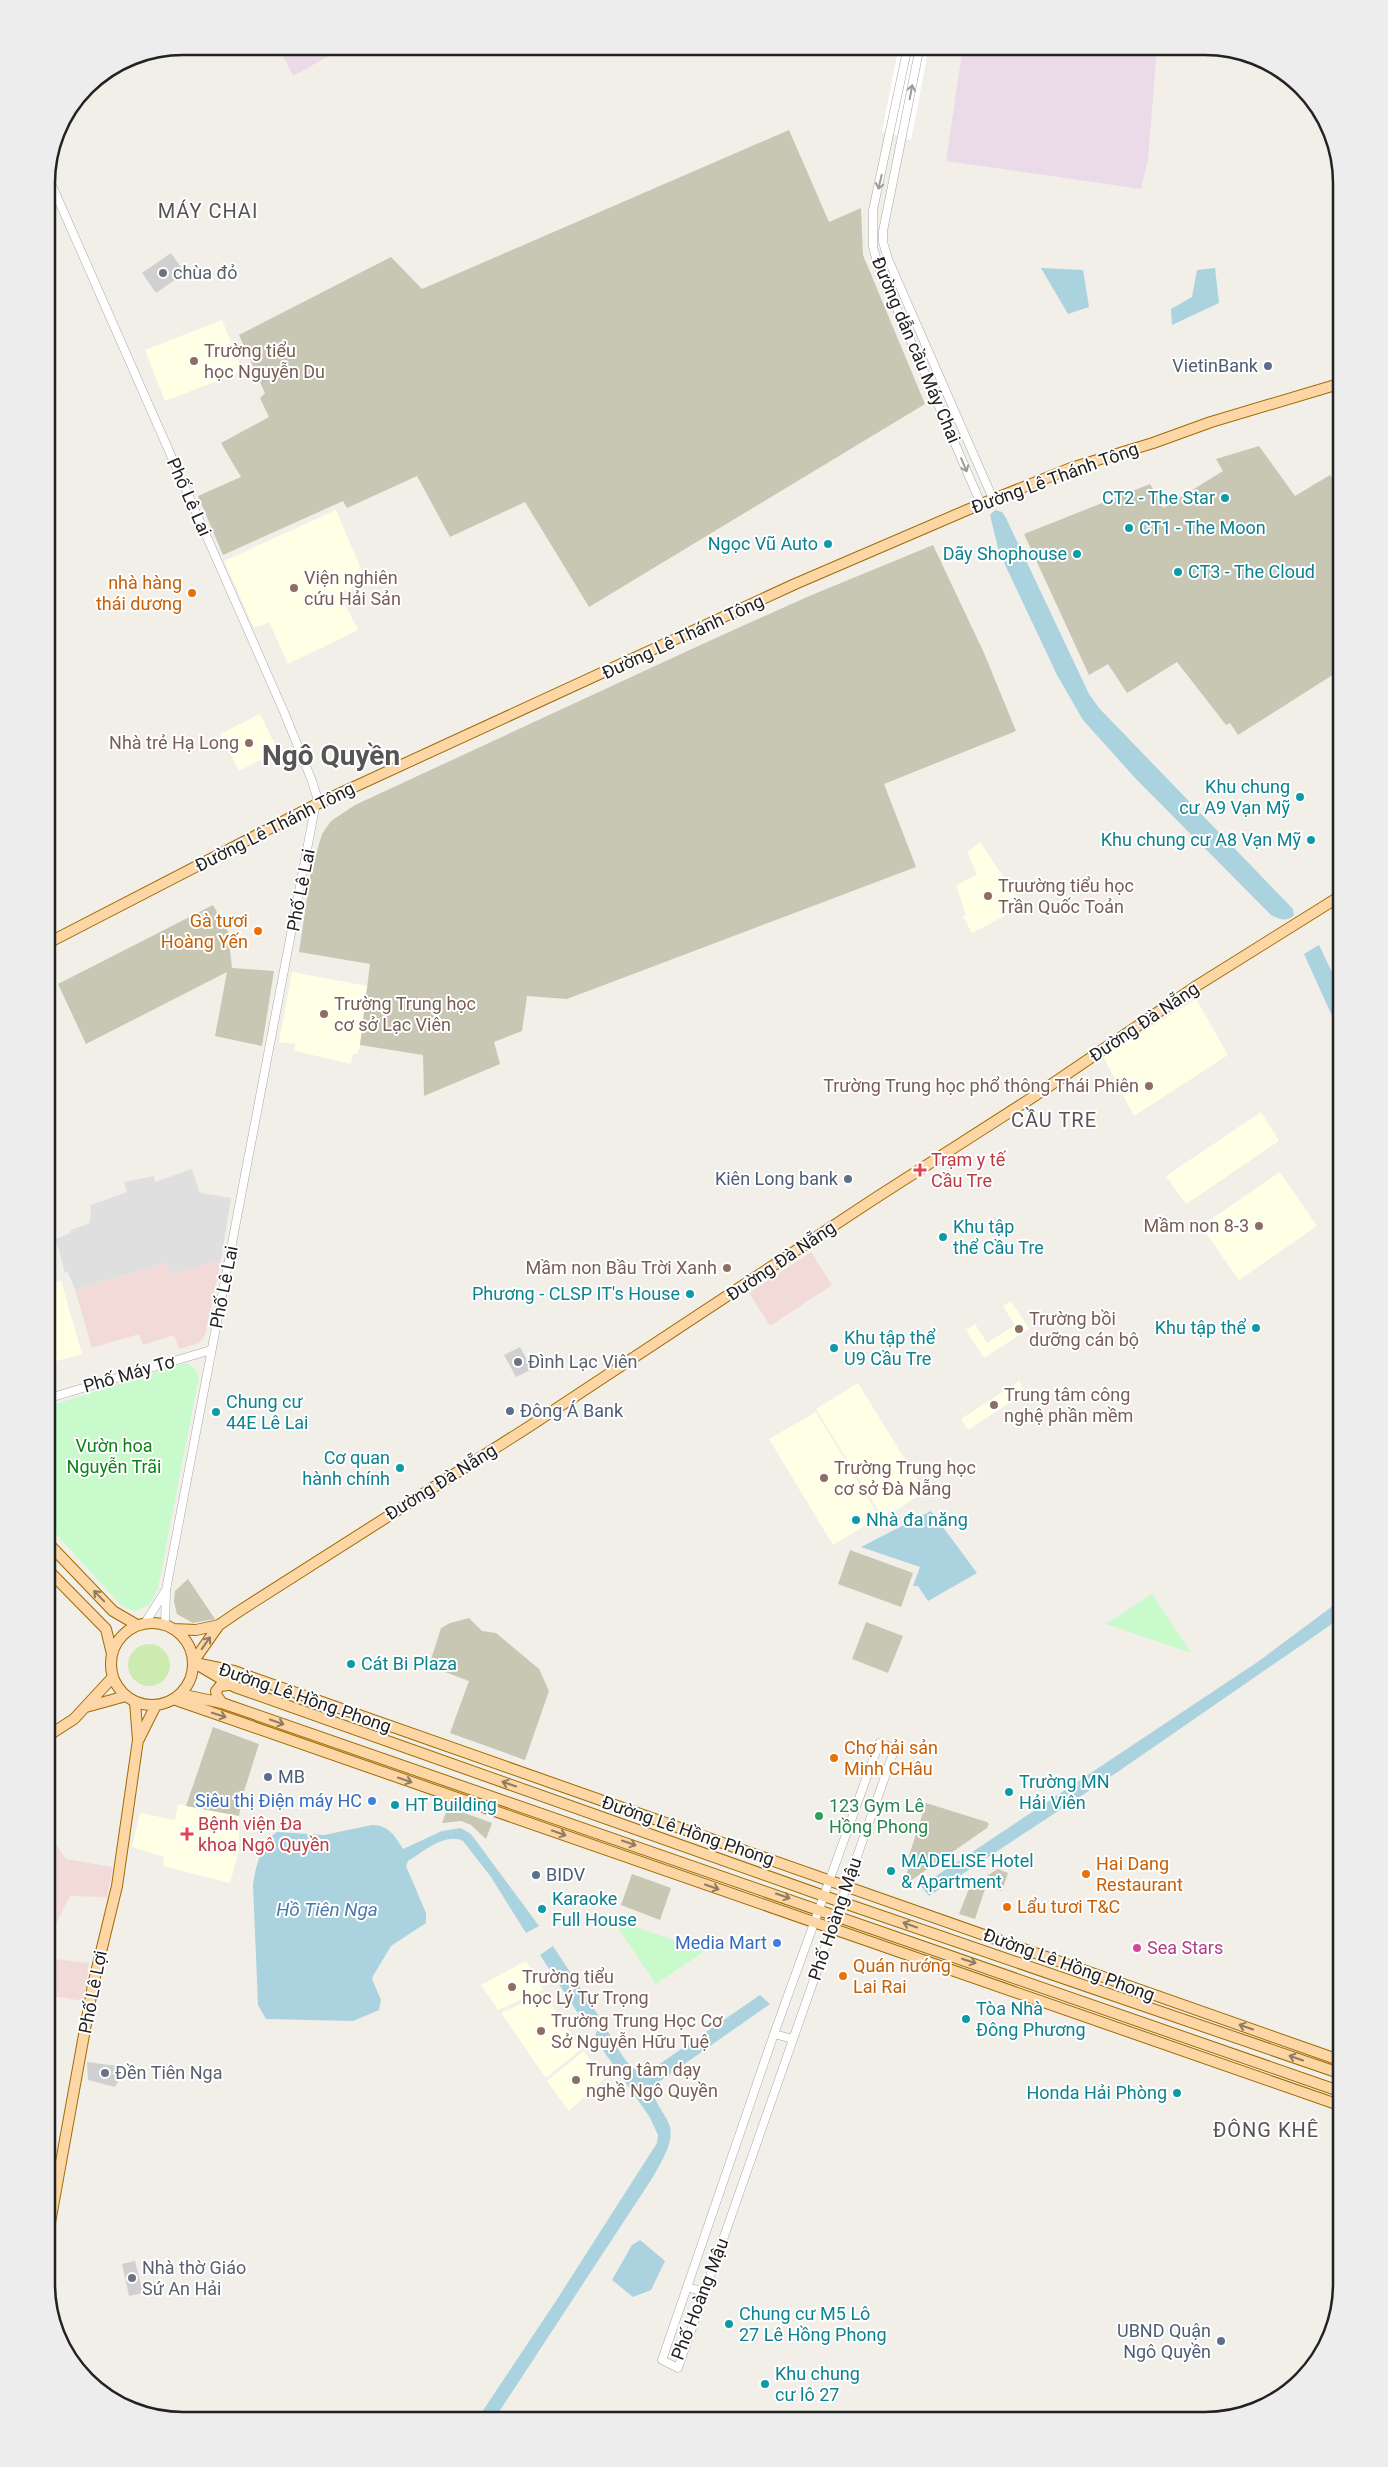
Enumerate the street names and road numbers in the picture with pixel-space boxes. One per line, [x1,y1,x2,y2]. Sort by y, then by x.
street label: Đường dẫn cầu Máy Chai [868,254,965,446]
street label: Đường Lê Thánh Tông [969,438,1141,517]
street label: Phố Lê Lai [163,454,216,539]
street label: Đường Lê Thánh Tông [599,590,767,683]
street label: Đường Lê Thánh Tông [192,777,358,876]
street label: Phố Lê Lai [282,847,319,933]
street label: Đường Đà Nẵng [1085,977,1202,1066]
street label: Đường Đà Nẵng [722,1216,839,1305]
street label: Phố Lê Lai [205,1244,242,1330]
street label: Phố Máy Tơ [81,1350,178,1397]
street label: Đường Đà Nẵng [381,1439,500,1524]
street label: Đường Lê Hồng Phong [216,1658,394,1737]
street label: Đường Lê Hồng Phong [599,1791,777,1870]
street label: Phố Hoàng Mậu [804,1855,865,1983]
street label: Đường Lê Hồng Phong [981,1924,1158,2005]
street label: Phố Lê Lợi [74,1949,111,2035]
street label: Phố Hoàng Mậu [667,2235,732,2363]

